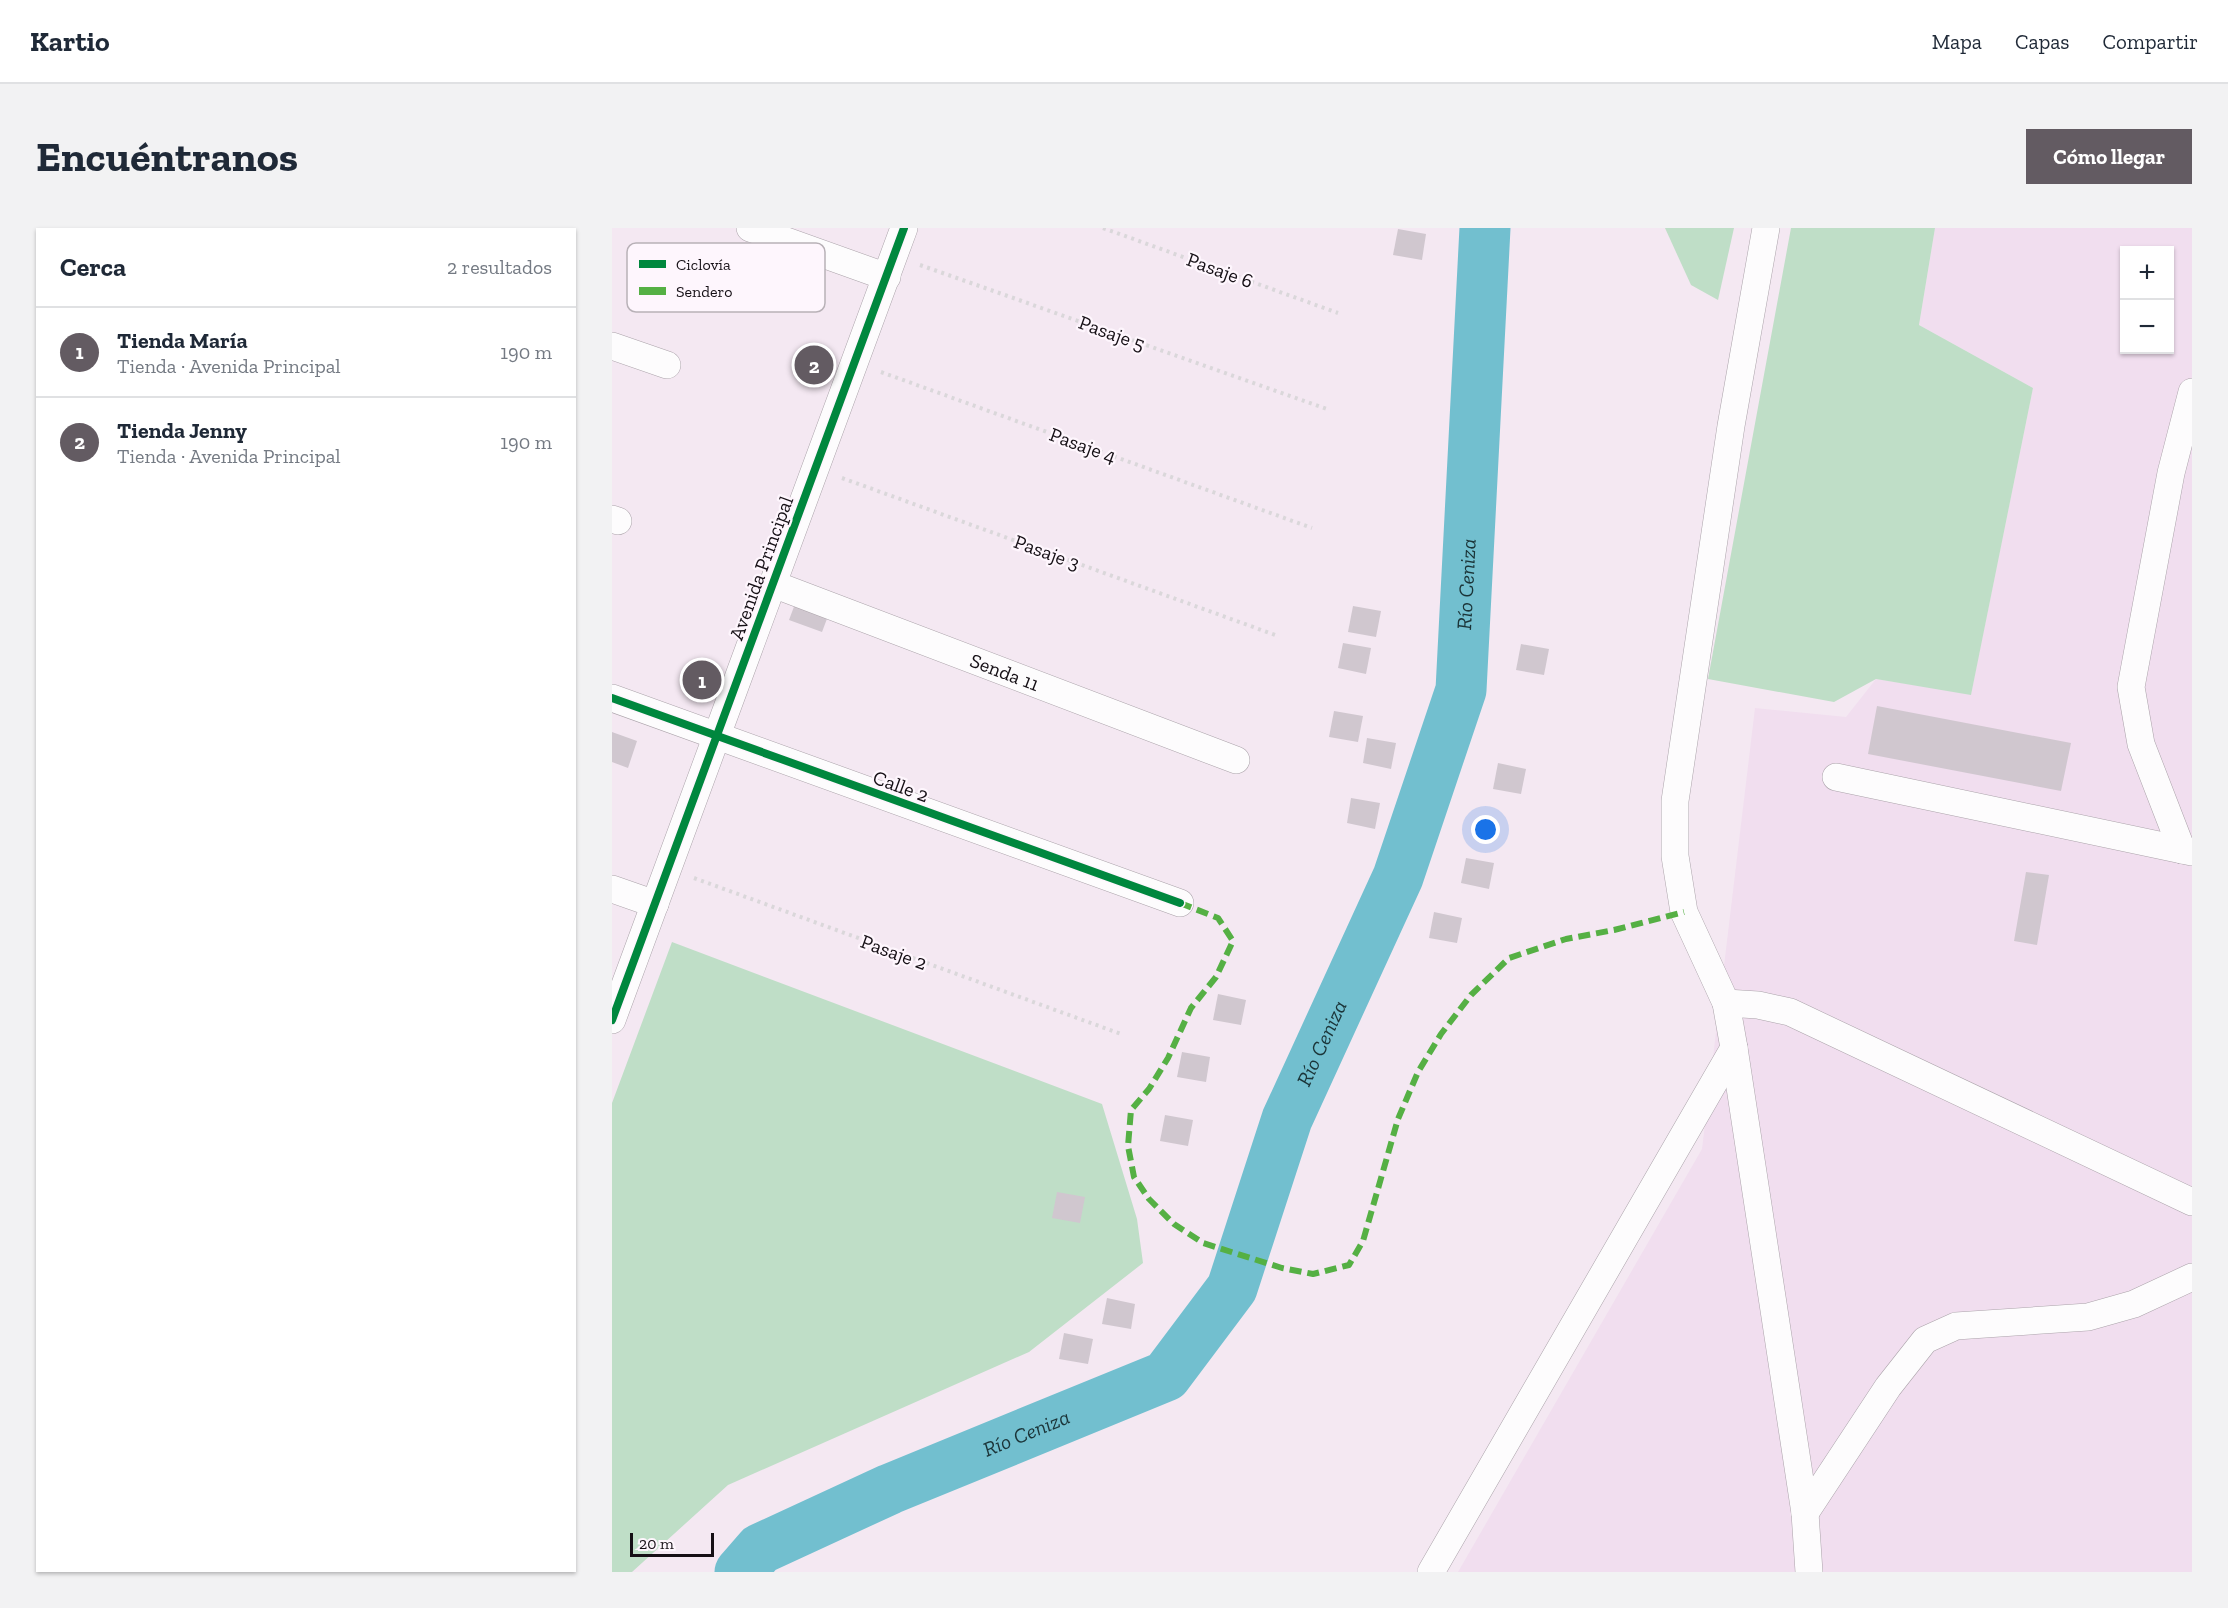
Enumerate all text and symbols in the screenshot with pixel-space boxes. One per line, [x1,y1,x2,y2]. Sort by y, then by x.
text: Kartio [30,25,110,58]
text: Mapa [1932,29,1982,54]
text: Capas [2015,29,2070,54]
text: Compartir [2103,29,2198,54]
button: Cómo llegar [2026,129,2192,184]
text: Encuéntranos [36,131,298,182]
legend [627,243,825,312]
map controls [2120,246,2174,354]
button: + [2120,246,2174,300]
street label: Pasaje 6 [1183,247,1257,293]
text: Cerca [60,251,126,283]
text: 2 resultados [447,255,552,279]
text: Ciclovía [676,255,731,274]
text: Sendero [676,282,732,301]
button: − [2120,300,2174,354]
street label: Pasaje 5 [1076,310,1148,356]
text: Tienda María [117,327,248,354]
text: 1 [75,340,84,364]
text: 190 m [500,340,552,364]
pin: 2 [794,342,834,388]
text: Tienda · Avenida Principal [117,354,341,378]
text: Tienda Jenny [117,417,247,444]
street label: Pasaje 4 [1046,422,1120,468]
text: 2 [74,430,85,454]
text: 190 m [500,430,552,454]
text: Tienda · Avenida Principal [117,444,341,468]
street label: Avenida Principal [724,493,798,643]
street label: Pasaje 3 [1011,529,1083,575]
water label: Río Ceniza [1451,538,1481,631]
street label: Senda 11 [967,648,1043,696]
pin: 1 [682,658,722,702]
street label: Calle 2 [870,765,932,807]
your location [1471,815,1500,844]
street label: Pasaje 2 [858,929,930,975]
water label: Río Ceniza [1291,996,1352,1090]
water label: Río Ceniza [979,1404,1073,1462]
scale bar [630,1530,714,1558]
text: 20 m [639,1534,674,1553]

